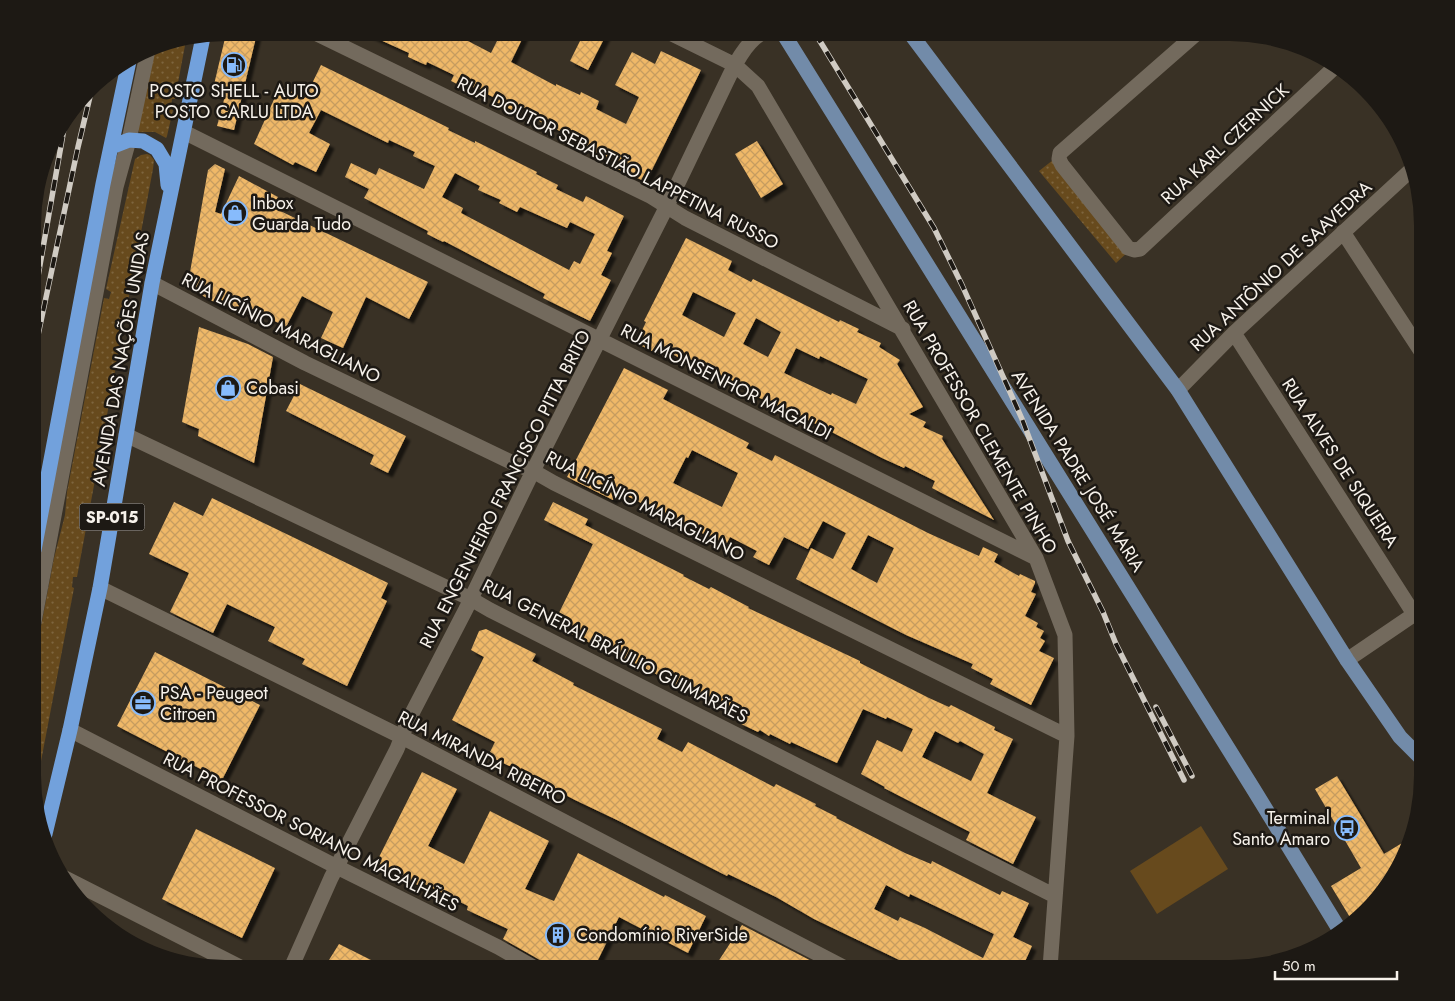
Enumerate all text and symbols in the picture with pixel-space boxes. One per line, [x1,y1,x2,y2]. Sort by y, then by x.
fuel station icon: POSTO SHELL - AUTO POSTO CARLU LTDA [221,52,247,78]
street label: RUA DOUTOR SEBASTIÃO LAPPETINA RUSSO [453,70,783,256]
street label: RUA KARL CZERNICK [1155,77,1296,210]
place label: POSTO SHELL - AUTO POSTO CARLU LTDA [149,78,319,125]
street label: RUA ANTÔNIO DE SAAVEDRA [1184,175,1378,357]
place label: Inbox Guarda Tudo [252,190,351,237]
shop icon: Inbox Guarda Tudo [222,200,248,226]
street label: AVENIDA DAS NAÇÕES UNIDAS [86,230,156,488]
street label: RUA LICÍNIO MARAGLIANO [177,266,385,390]
street label: RUA PROFESSOR CLEMENTE PINHO [897,295,1063,559]
street label: RUA MONSENHOR MAGALDI [616,317,836,447]
street label: RUA ENGENHEIRO FRANCISCO PITTA BRITO [413,325,597,653]
street label: AVENIDA PADRE JOSÉ MARIA [1005,365,1151,577]
street label: RUA ALVES DE SIQUEIRA [1275,373,1405,553]
shop icon: Cobasi [215,375,241,401]
place label: Cobasi [246,375,299,401]
street label: RUA LICÍNIO MARAGLIANO [541,444,749,568]
road number: SP-015 [80,504,144,530]
street label: RUA GENERAL BRÁULIO GUIMARÃES [478,572,752,730]
place label: PSA - Peugeot Citroen [160,680,269,727]
office icon: PSA - Peugeot Citroen [130,690,156,716]
street label: RUA MIRANDA RIBEIRO [393,704,571,812]
street label: RUA PROFESSOR SORIANO MAGALHÃES [159,746,464,918]
place label: Terminal Santo Amaro [1232,805,1330,852]
bus stop icon: Terminal Santo Amaro [1334,815,1360,841]
building icon: Condomínio RiverSide [545,922,571,948]
place label: Condomínio RiverSide [576,922,748,948]
scale bar [1275,948,1398,980]
text: 50 m [1282,955,1316,977]

